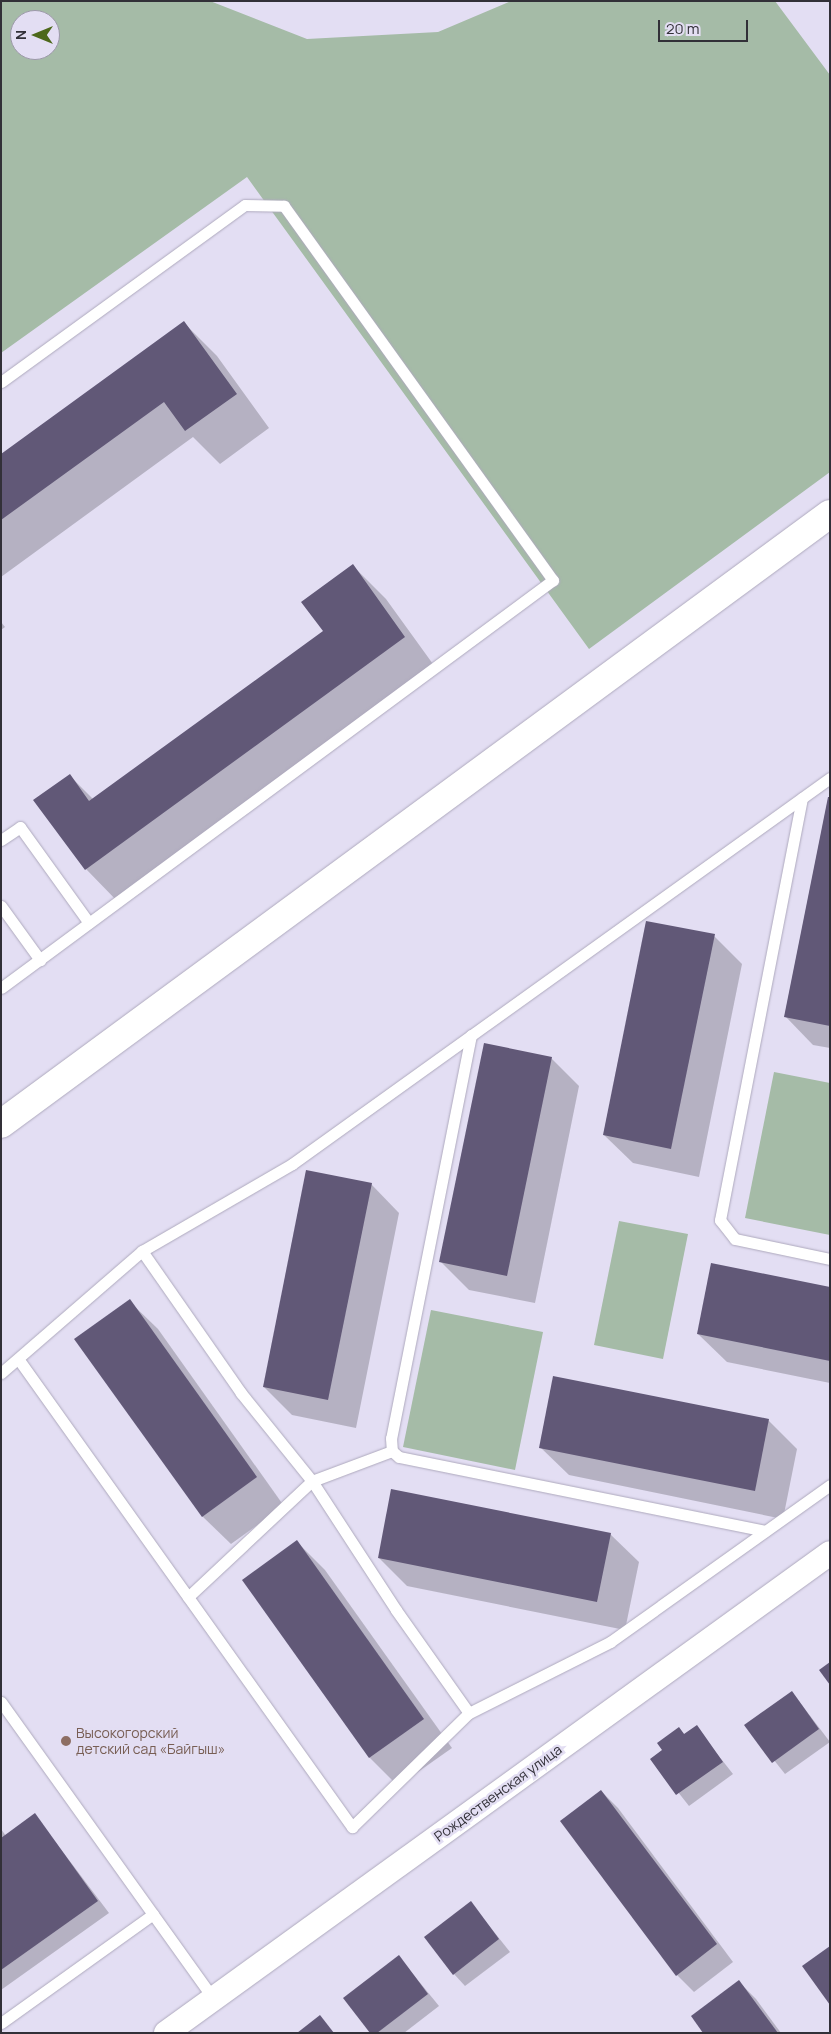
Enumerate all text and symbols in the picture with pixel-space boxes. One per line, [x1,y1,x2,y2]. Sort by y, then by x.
north arrow [10,10,60,60]
scale bar [661,10,751,42]
text: 20 m [666,18,699,39]
text: N [11,30,30,40]
place label: Высокогорский детский сад «Байгыш» [76,1725,225,1758]
marker: Высокогорский детский сад «Байгыш» [60,1735,72,1747]
street label: Рождественская улица [431,1741,565,1845]

